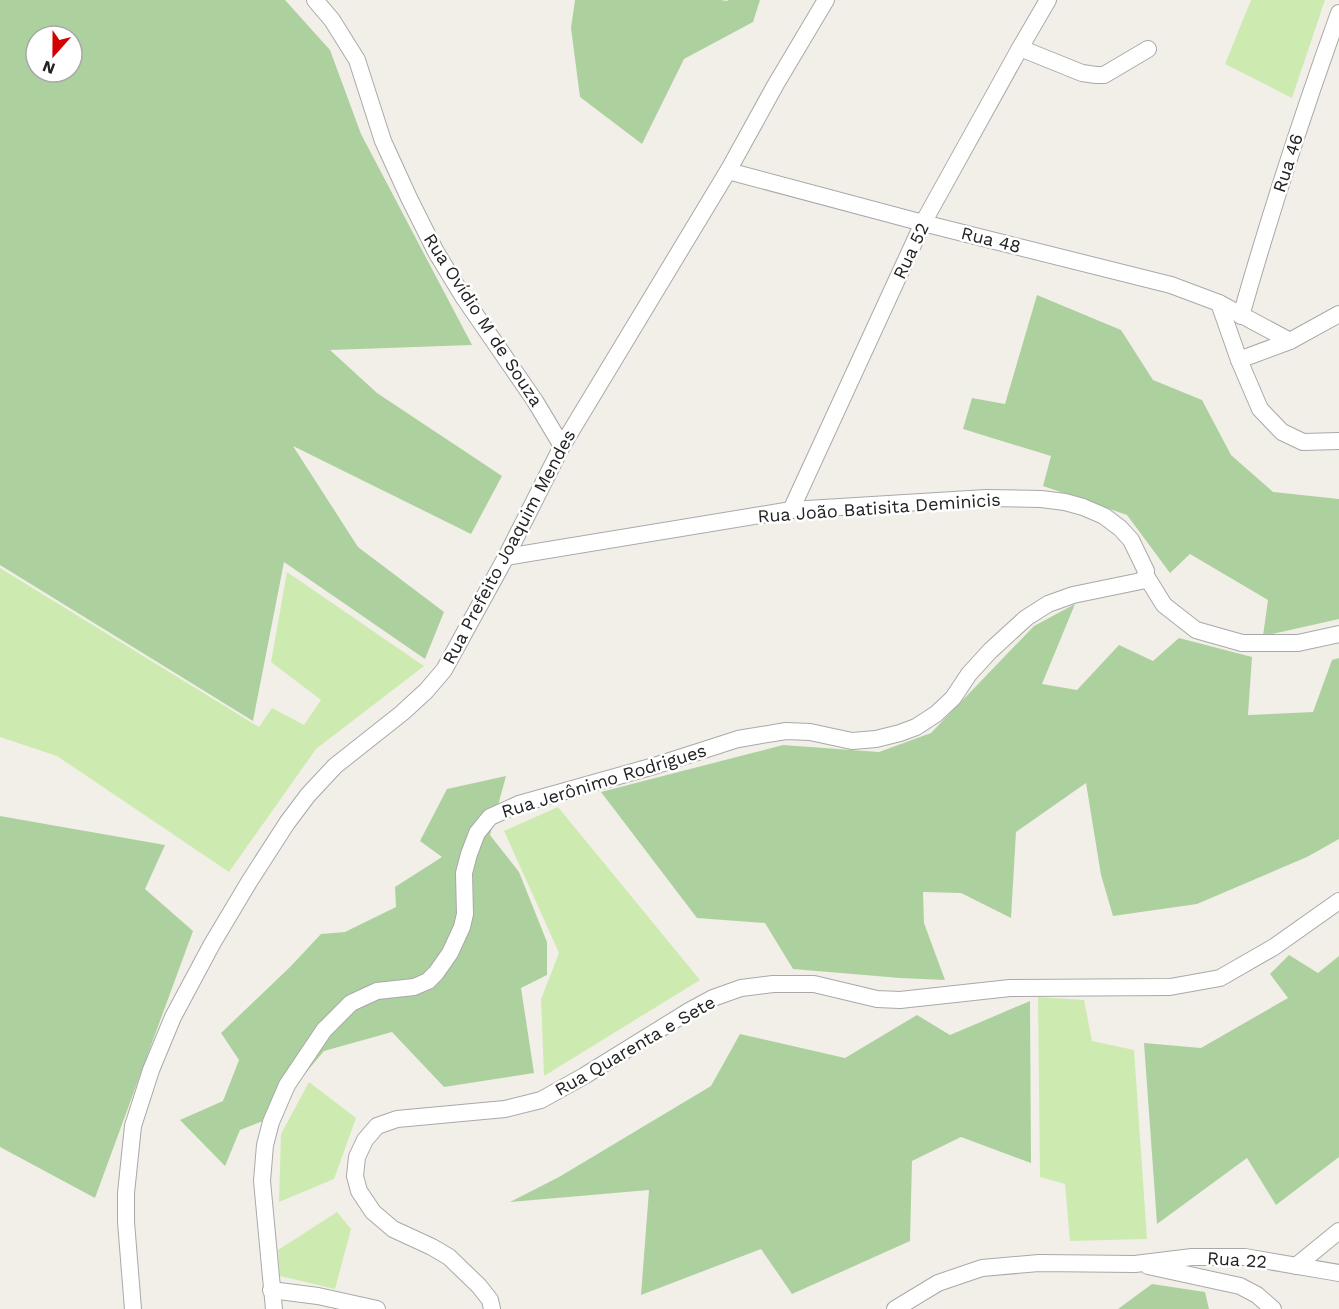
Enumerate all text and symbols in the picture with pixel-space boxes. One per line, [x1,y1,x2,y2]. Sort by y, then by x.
north arrow [24,24,84,84]
text: N [40,57,58,79]
street label: Rua 46 [1268,131,1307,195]
street label: Rua 52 [888,219,933,282]
street label: Rua 48 [959,222,1023,257]
street label: Rua Ovídio M de Souza [420,229,547,410]
street label: Rua Prefeito Joaquim Mendes [438,426,579,668]
street label: Rua João Batisita Deminicis [757,489,1001,526]
street label: Rua Jerônimo Rodrigues [499,739,709,822]
street label: Rua Quarenta e Sete [551,991,719,1100]
street label: Rua 22 [1206,1247,1268,1272]

